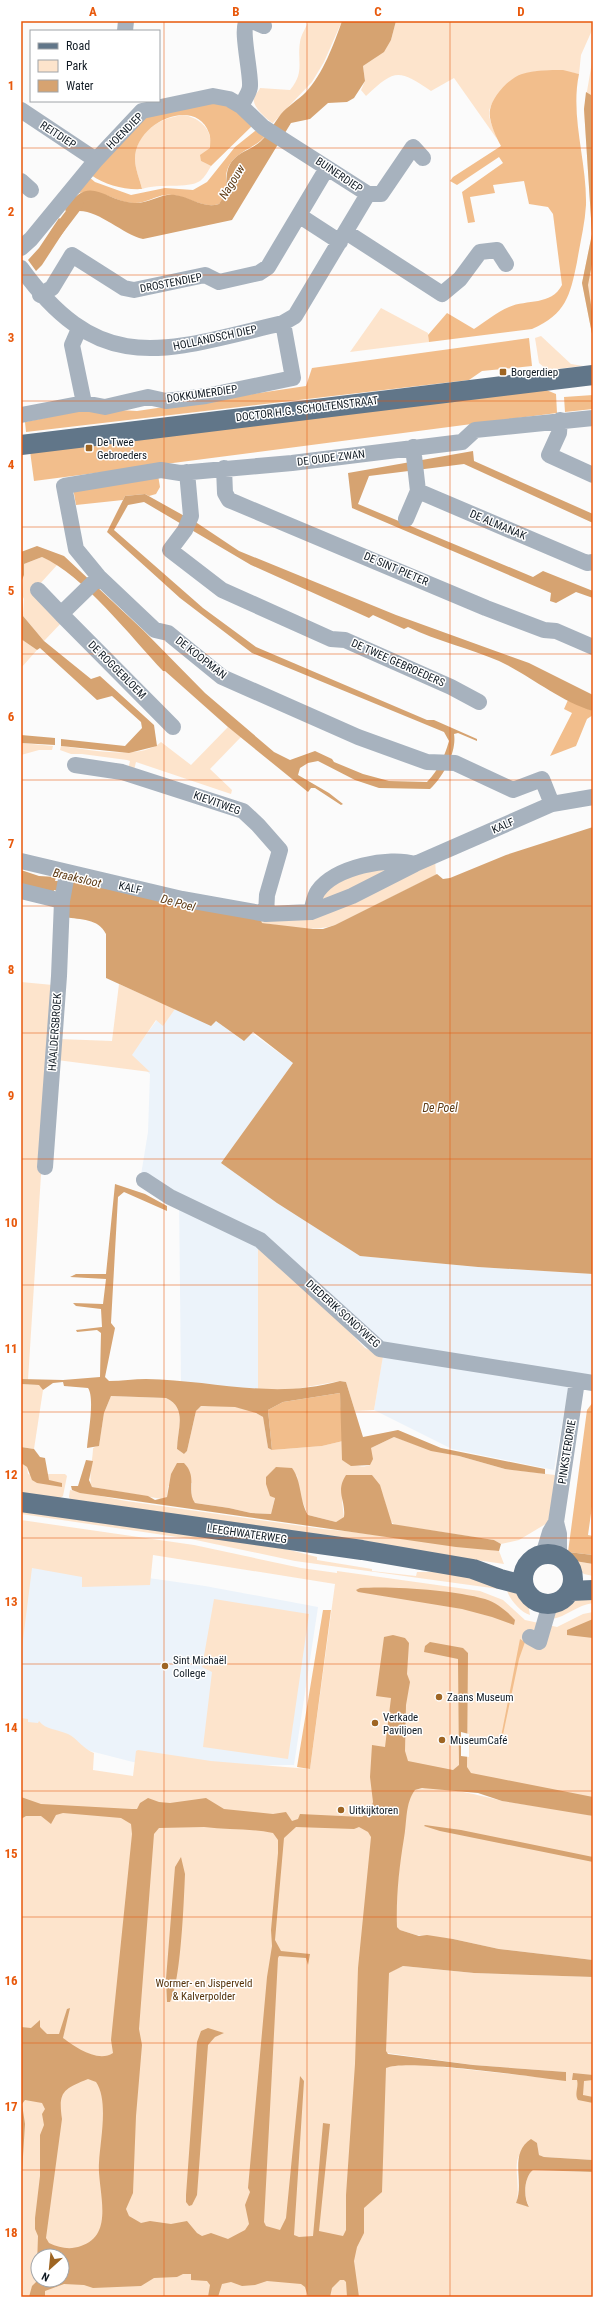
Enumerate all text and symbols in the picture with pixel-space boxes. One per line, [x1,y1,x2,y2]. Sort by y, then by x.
text: A [89,4,97,19]
text: B [232,4,240,19]
text: C [374,4,382,19]
text: D [517,4,525,19]
legend [30,30,160,102]
text: Road [66,39,90,53]
text: Park [66,59,88,73]
text: 1 [8,78,14,93]
text: Water [66,79,94,93]
street label: HOENDIEP [104,110,146,152]
street label: REITDIEP [38,119,78,151]
street label: BUINERDIEP [313,155,365,195]
water label: Nagouw [216,162,248,202]
text: 2 [8,204,15,219]
street label: DROSTENDIEP [139,271,203,295]
street label: HOLLANDSCH DIEP [172,323,258,353]
text: 3 [8,330,14,345]
place label: Borgerdiep [511,366,558,379]
marker: Borgerdiep [498,367,508,377]
street label: DOKKUMERDIEP [166,383,238,405]
street label: DOCTOR H.G. SCHOLTENSTRAAT [235,394,379,424]
place label: De Twee Gebroeders [97,436,147,462]
marker: De Twee Gebroeders [84,443,94,453]
street label: DE OUDE ZWAN [296,447,366,469]
text: 4 [8,457,15,472]
street label: DE ALMANAK [468,507,528,543]
street label: DE SINT PIETER [362,550,430,589]
text: 5 [8,583,15,598]
street label: DE KOOPMAN [173,634,229,682]
street label: DE TWEE GEBROEDERS [349,637,447,690]
street label: DE ROGGEBLOEM [85,638,149,702]
text: 6 [8,709,15,724]
street label: KIEVITWEG [192,788,242,818]
street label: KALF [490,816,516,836]
text: 7 [8,836,15,851]
water label: Braaksloot [51,866,103,890]
street label: KALF [117,879,143,897]
water label: De Poel [159,892,197,914]
text: 8 [8,962,14,977]
street label: HAALDERSBROEK [46,993,64,1071]
text: 9 [8,1088,14,1103]
water label: De Poel [422,1101,458,1115]
text: 10 [4,1215,18,1230]
street label: DIEDERIK SONOYWEG [303,1277,383,1351]
text: 11 [4,1341,18,1356]
street label: PINKSTERDRIE [556,1418,579,1485]
text: 12 [4,1467,18,1482]
street label: LEEGHWATERWEG [206,1522,288,1546]
text: 13 [4,1594,18,1609]
place label: Sint Michaël College [173,1654,227,1680]
marker: Sint Michaël College [160,1661,170,1671]
place label: Zaans Museum [447,1691,514,1704]
marker: Zaans Museum [434,1692,444,1702]
place label: Verkade Paviljoen [383,1711,422,1737]
marker: Verkade Paviljoen [370,1718,380,1728]
text: 14 [4,1720,18,1735]
place label: MuseumCafé [450,1734,507,1747]
marker: MuseumCafé [437,1735,447,1745]
place label: Uitkijktoren [349,1804,398,1817]
marker: Uitkijktoren [336,1805,346,1815]
text: 15 [4,1846,18,1861]
text: 16 [4,1973,18,1988]
park label: Wormer- en Jisperveld & Kalverpolder [156,1977,252,2003]
text: 17 [4,2099,18,2114]
text: 18 [4,2225,18,2240]
north arrow [30,2248,70,2288]
text: N [40,2269,52,2284]

